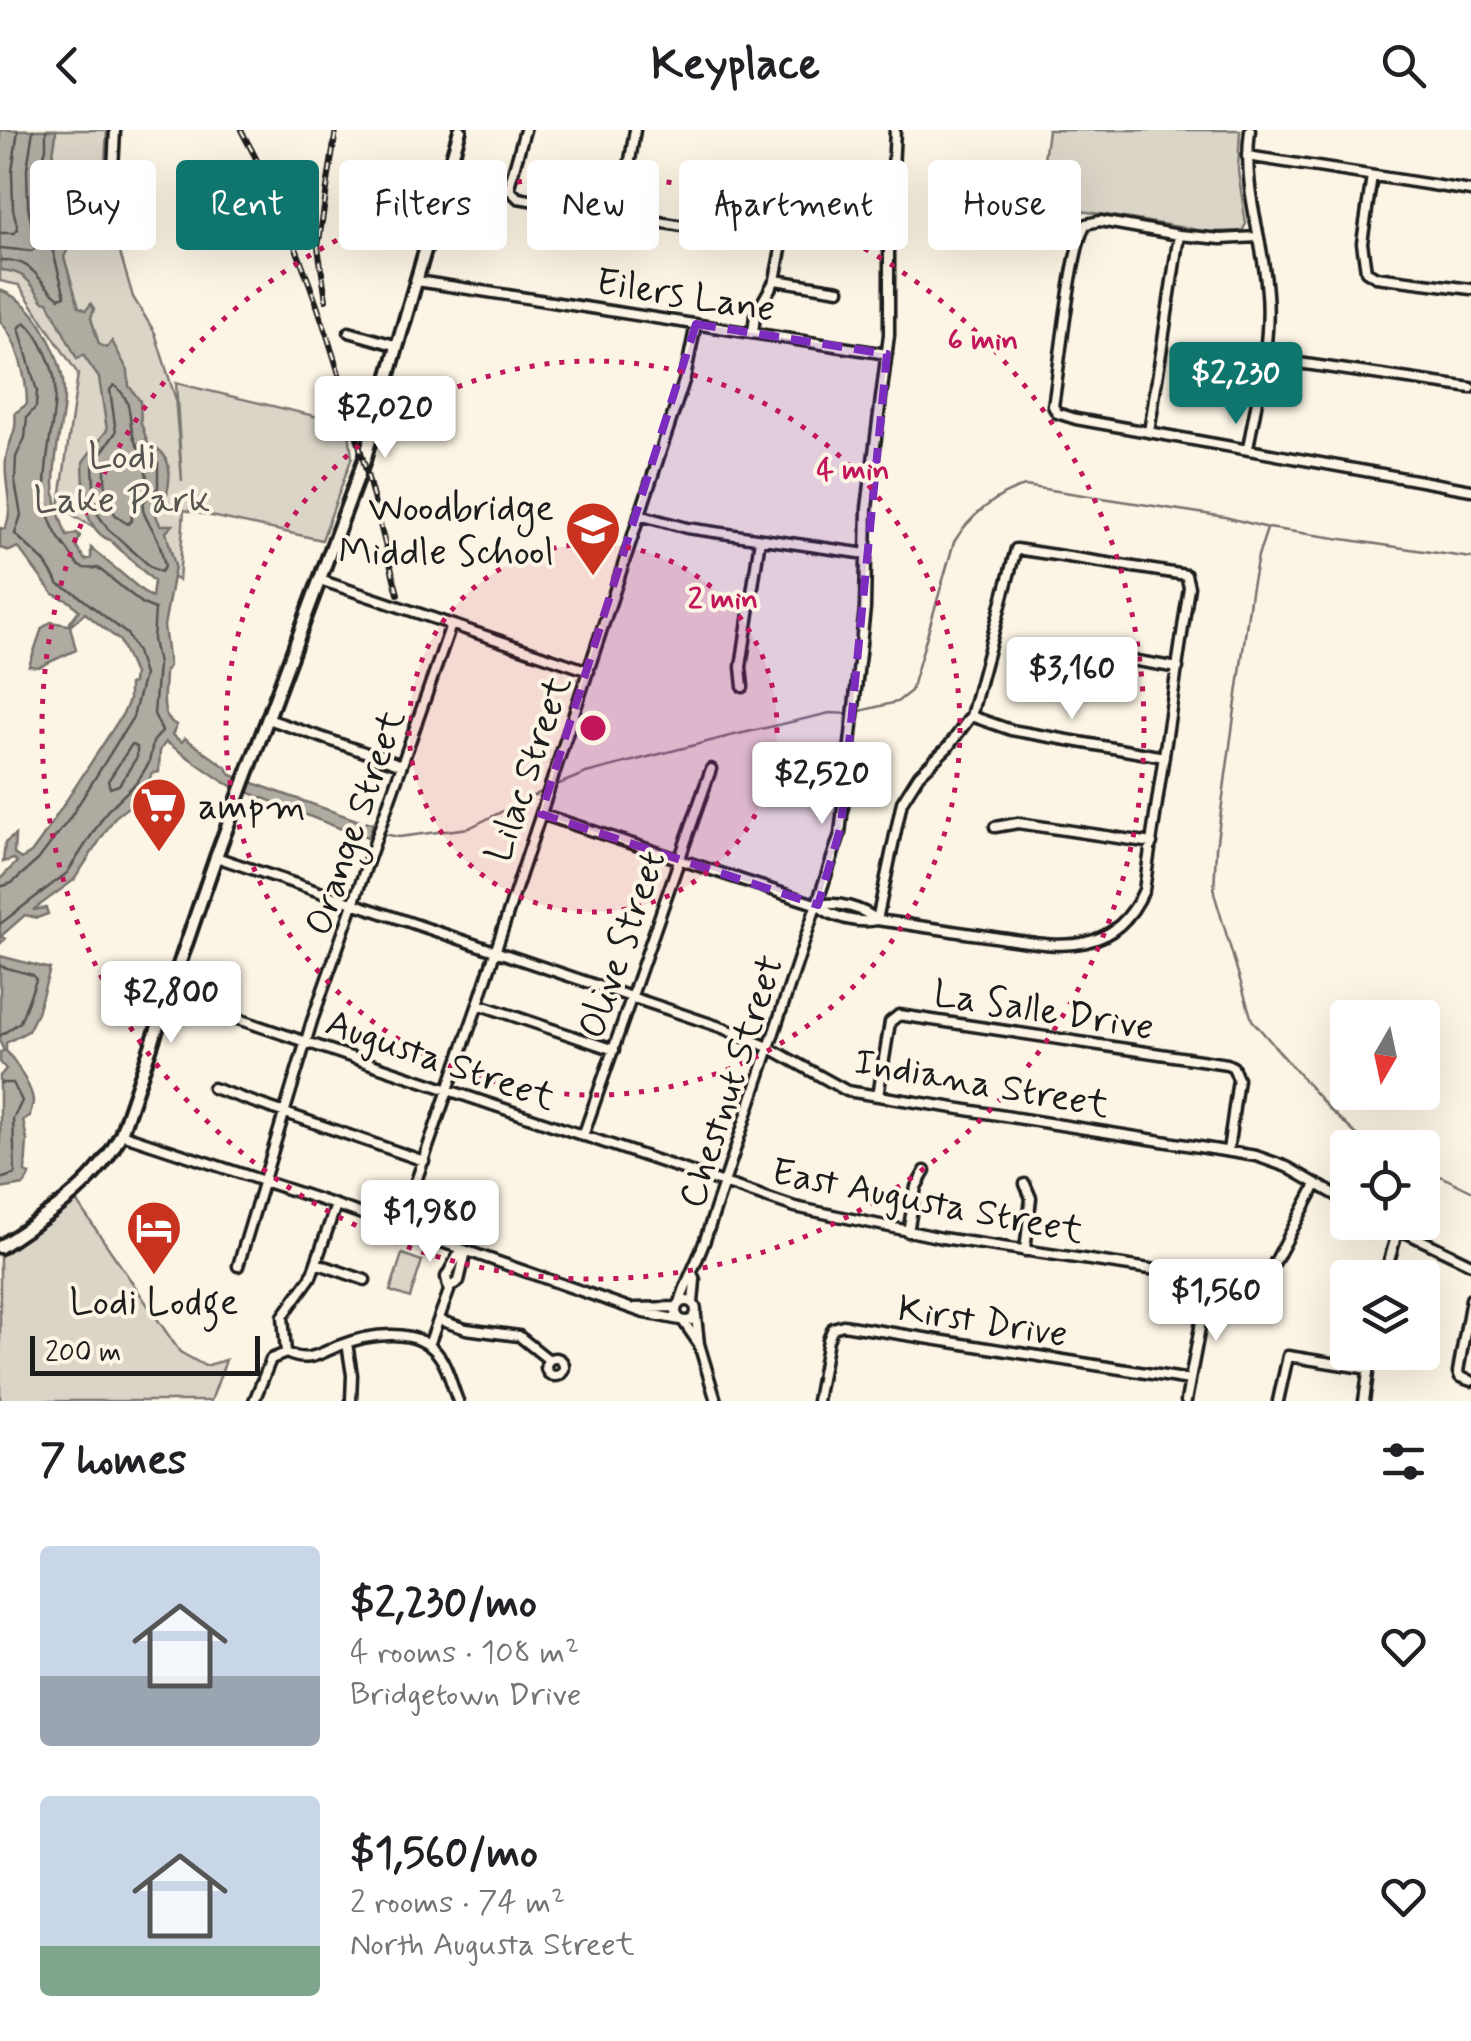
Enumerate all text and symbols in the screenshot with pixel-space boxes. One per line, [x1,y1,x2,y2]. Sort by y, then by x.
text: Keyplace [651,36,820,95]
icon: back [40,38,95,93]
icon: search [1376,38,1431,93]
chip: Buy [30,160,156,250]
chip: Rent [176,160,319,250]
chip: Filters [339,160,507,250]
chip: New [527,160,659,250]
chip: Apartment [679,160,908,250]
chip: House [928,160,1081,250]
street label: Eilers Lane [592,258,779,335]
text: 6 min [947,321,1019,360]
pin: $2,230 [1155,342,1317,427]
text: $2,230 [1191,353,1281,395]
pin: $2,020 [304,376,466,461]
text: $2,020 [337,387,433,429]
park label: Lodi Lake Park [34,433,210,526]
text: 4 min [816,451,890,490]
place label: Woodbridge Middle School [338,485,554,578]
school or university icon: Woodbridge Middle School [563,499,623,578]
text: 2 min [688,580,758,619]
pin: $3,160 [991,637,1153,722]
text: $3,160 [1029,648,1115,690]
street label: Lilac Street [475,669,584,868]
street label: Orange Street [295,703,422,944]
centre of rings [575,710,611,746]
pin: $2,520 [741,742,903,827]
text: $2,520 [774,753,870,795]
supermarket icon: ampm [129,775,189,854]
place label: ampm [198,783,306,832]
street label: Olive Street [568,844,678,1045]
street label: Chestnut Street [668,949,796,1214]
pin: $2,800 [90,961,252,1046]
street label: La Salle Drive [930,970,1157,1053]
text: $2,800 [123,972,219,1014]
street label: Augusta Street [319,999,561,1124]
north arrow [1330,1000,1440,1110]
map controls [1330,1000,1440,1370]
street label: Indiana Street [850,1038,1113,1131]
button: locate [1330,1130,1440,1240]
street label: East Augusta Street [767,1148,1088,1257]
pin: $1,980 [349,1180,511,1265]
text: $1,980 [383,1191,477,1233]
hotel icon: Lodi Lodge [124,1198,184,1277]
pin: $1,560 [1135,1259,1297,1344]
button: layers [1330,1260,1440,1370]
text: $1,560 [1171,1270,1261,1312]
place label: Lodi Lodge [69,1279,239,1332]
street label: Kirst Drive [894,1285,1071,1360]
scale bar [30,1331,260,1376]
text: 200 m [45,1335,121,1372]
text: 7 homes [40,1434,187,1489]
icon: filters [1376,1434,1431,1489]
text: $2,230/mo [350,1577,537,1632]
icon: home [120,1586,240,1706]
icon: heart [1376,1619,1431,1674]
text: 4 rooms · 108 m² [350,1632,579,1674]
text: Bridgetown Drive [350,1674,581,1716]
text: $1,560/mo [350,1827,538,1882]
icon: home [120,1836,240,1956]
icon: heart [1376,1869,1431,1924]
text: 2 rooms · 74 m² [350,1882,565,1924]
text: North Augusta Street [350,1924,635,1966]

